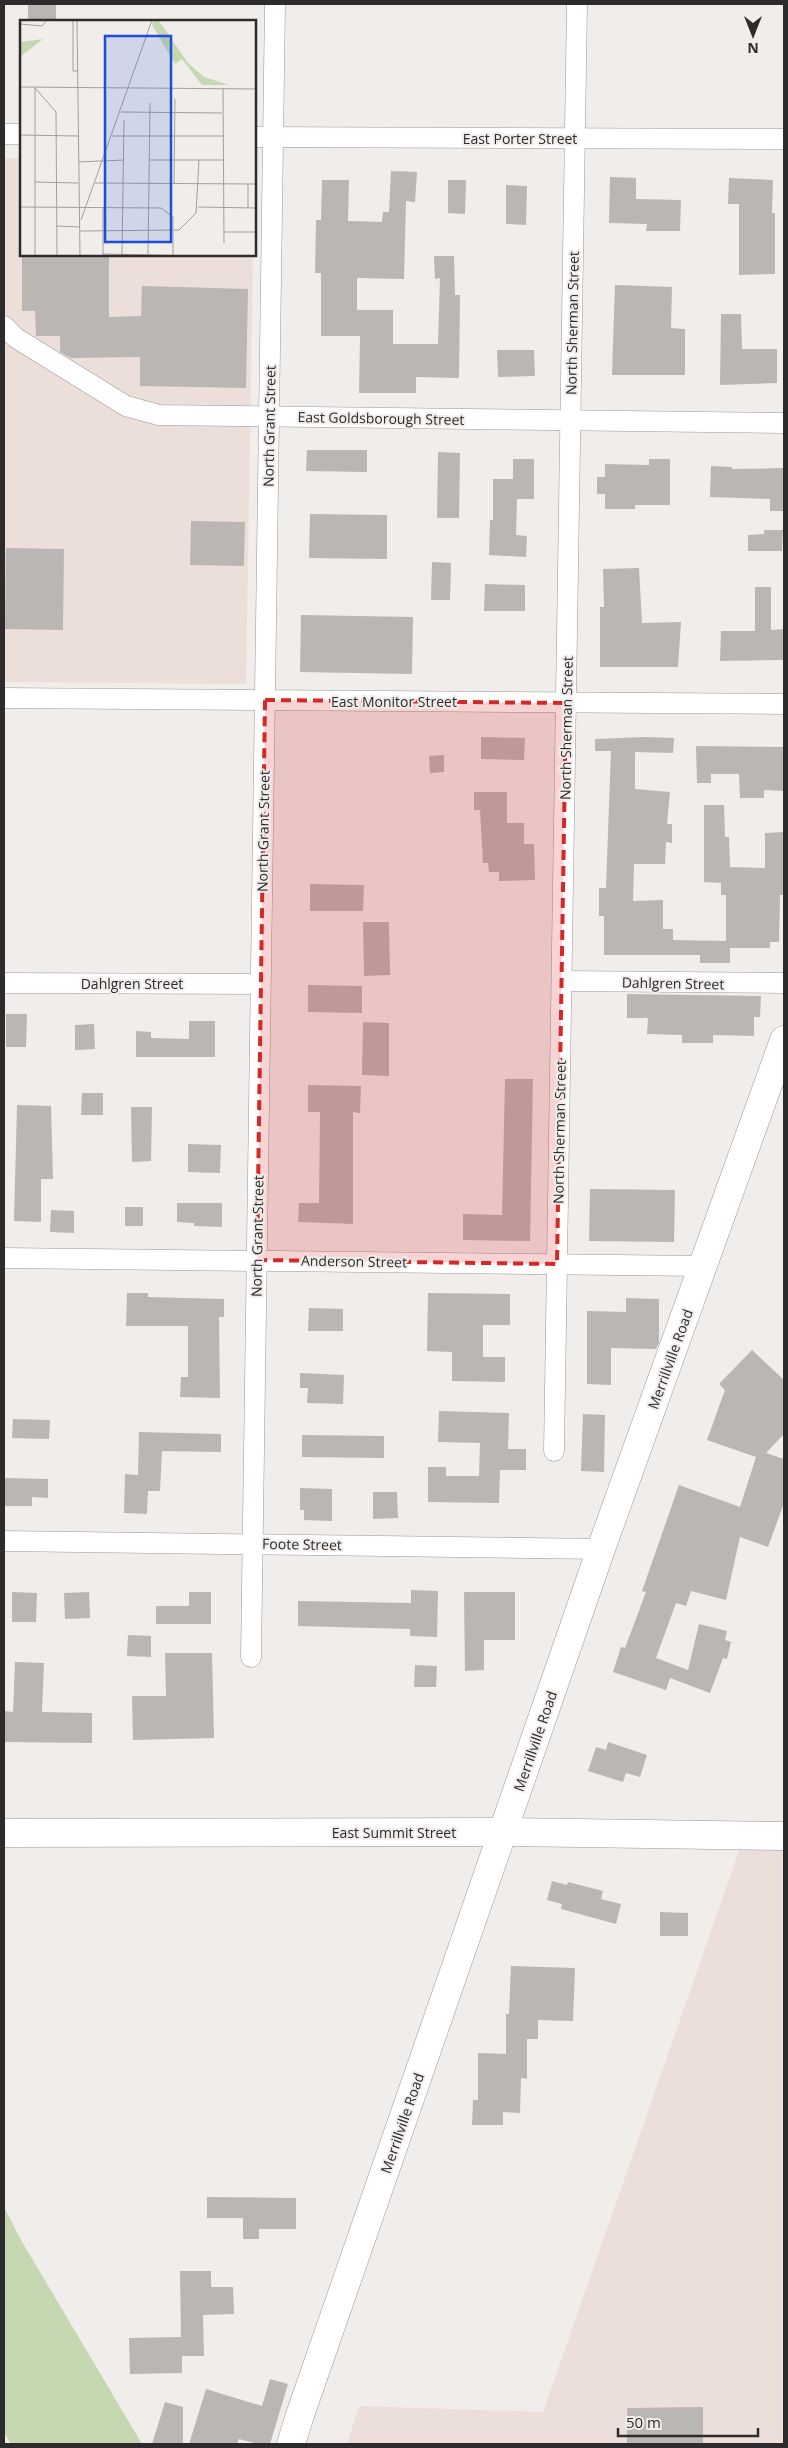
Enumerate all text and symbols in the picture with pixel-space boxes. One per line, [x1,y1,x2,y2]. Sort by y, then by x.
north arrow [728,10,778,60]
inset map [20,20,256,256]
text: N [747,39,759,58]
street label: East Porter Street [463,129,577,148]
street label: North Sherman Street [561,251,583,395]
street label: North Grant Street [258,365,280,487]
street label: East Goldsborough Street [297,407,465,429]
street label: North Sherman Street [555,656,577,800]
street label: East Monitor Street [331,692,457,711]
street label: North Grant Street [252,770,274,892]
street label: Dahlgren Street [622,973,724,993]
street label: Dahlgren Street [81,974,183,993]
street label: North Sherman Street [548,1060,570,1204]
street label: North Grant Street [246,1175,268,1297]
street label: Anderson Street [301,1251,407,1271]
street label: Merrillville Road [643,1306,697,1412]
street label: Foote Street [262,1534,342,1554]
street label: Merrillville Road [509,1688,561,1794]
street label: East Summit Street [332,1823,456,1842]
street label: Merrillville Road [376,2070,428,2176]
scale bar [618,2406,758,2438]
text: 50 m [626,2412,661,2432]

